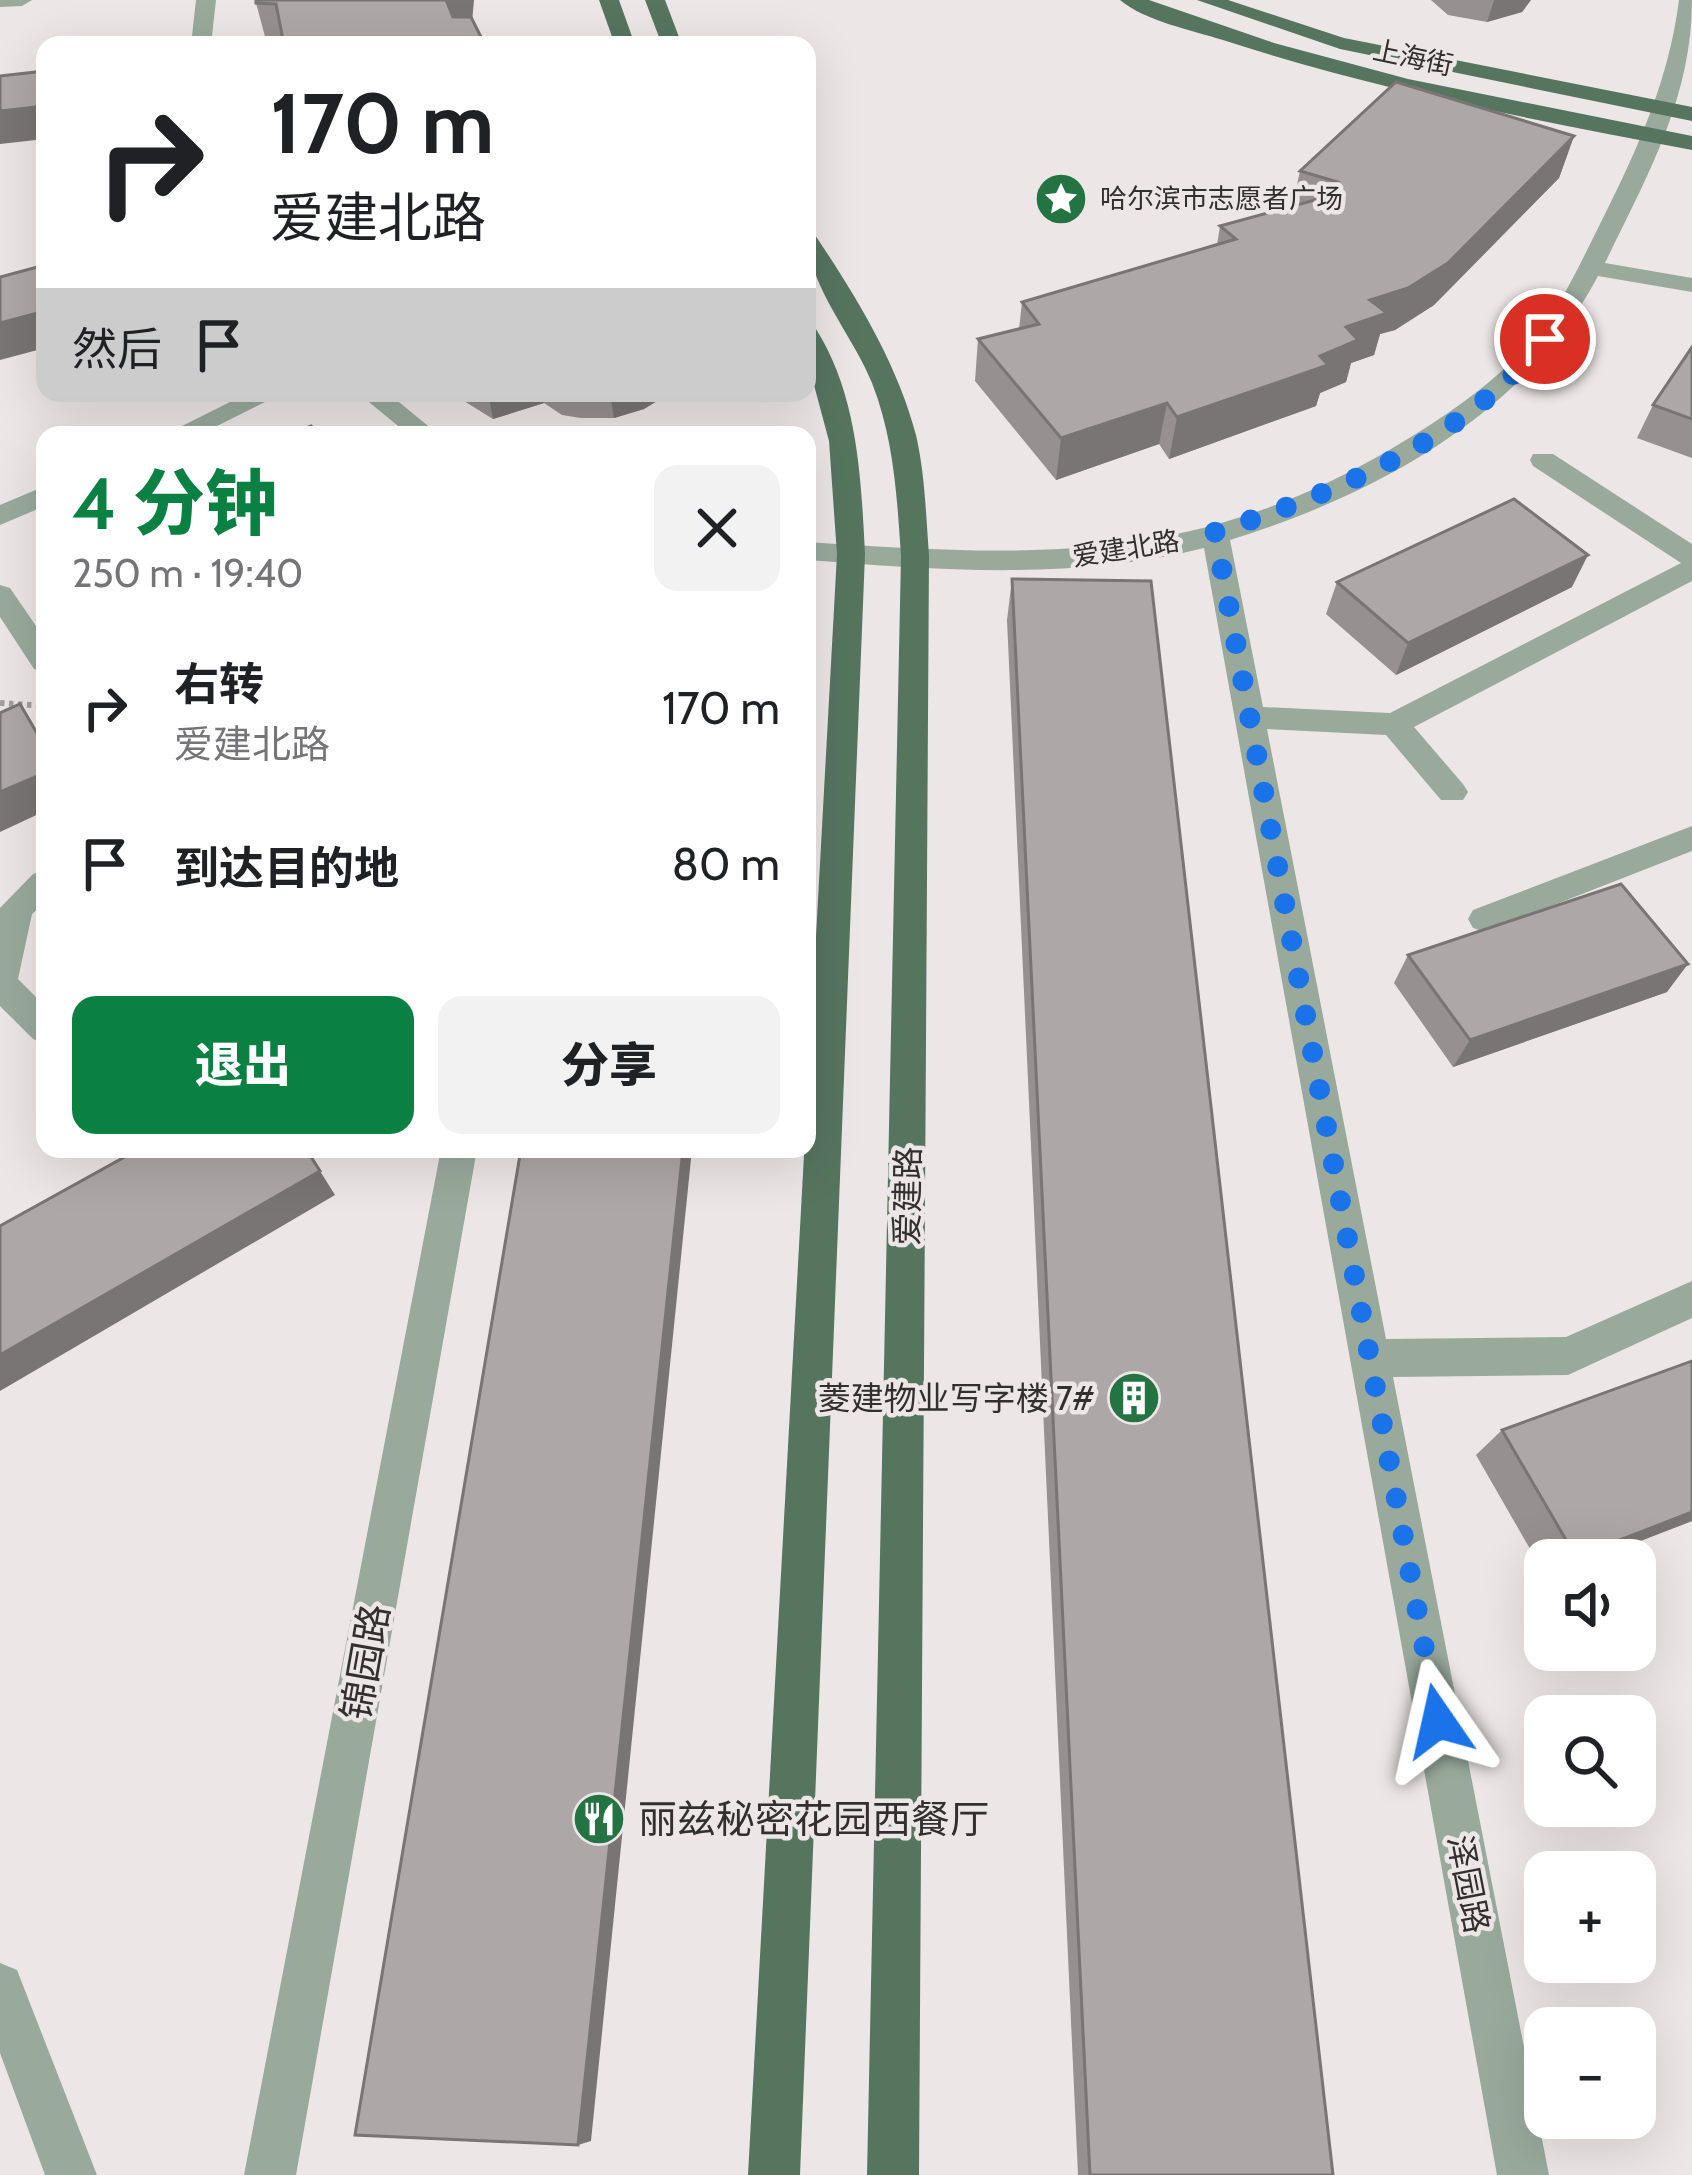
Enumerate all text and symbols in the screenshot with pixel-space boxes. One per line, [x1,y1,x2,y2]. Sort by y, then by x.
street label: 上海街 [1370,33,1456,82]
text: 170 m [270,72,494,174]
icon: right [72,84,228,240]
place icon: 哈尔滨市志愿者广场 [1033,171,1089,227]
place label: 哈尔滨市志愿者广场 [1100,182,1343,215]
text: 爱建北路 [270,185,486,251]
pin [1494,288,1596,390]
icon: arrive [1512,306,1578,372]
icon: arrive [186,312,252,378]
text: 然后 [72,322,162,376]
text: 4 分钟 [72,460,277,547]
button: close [654,465,780,591]
street label: 爱建北路 [1070,524,1182,573]
text: 250 m · 19:40 [72,549,303,597]
text: 右转 [174,657,264,711]
icon: right [72,675,138,741]
text: 170 m [662,681,780,735]
text: 爱建北路 [174,720,330,768]
icon: arrive [72,831,138,897]
text: 80 m [672,837,780,891]
text: 到达目的地 [174,841,399,895]
button: 退出 [72,996,414,1134]
button: 分享 [438,996,780,1134]
street label: 爱建路 [886,1146,928,1246]
building icon: 菱建物业写字楼 7# [1106,1370,1162,1426]
place label: 菱建物业写字楼 7# [818,1378,1095,1418]
map controls [1524,1539,1656,2139]
button: sound [1524,1539,1656,1671]
street label: 锦园路 [331,1600,399,1724]
position arrow [1375,1658,1501,1784]
button: search [1524,1695,1656,1827]
restaurant icon: 丽兹秘密花园西餐厅 [571,1791,627,1847]
place label: 丽兹秘密花园西餐厅 [638,1795,989,1843]
street label: 泽园路 [1440,1832,1498,1936]
button: + [1524,1851,1656,1983]
button: − [1524,2007,1656,2139]

